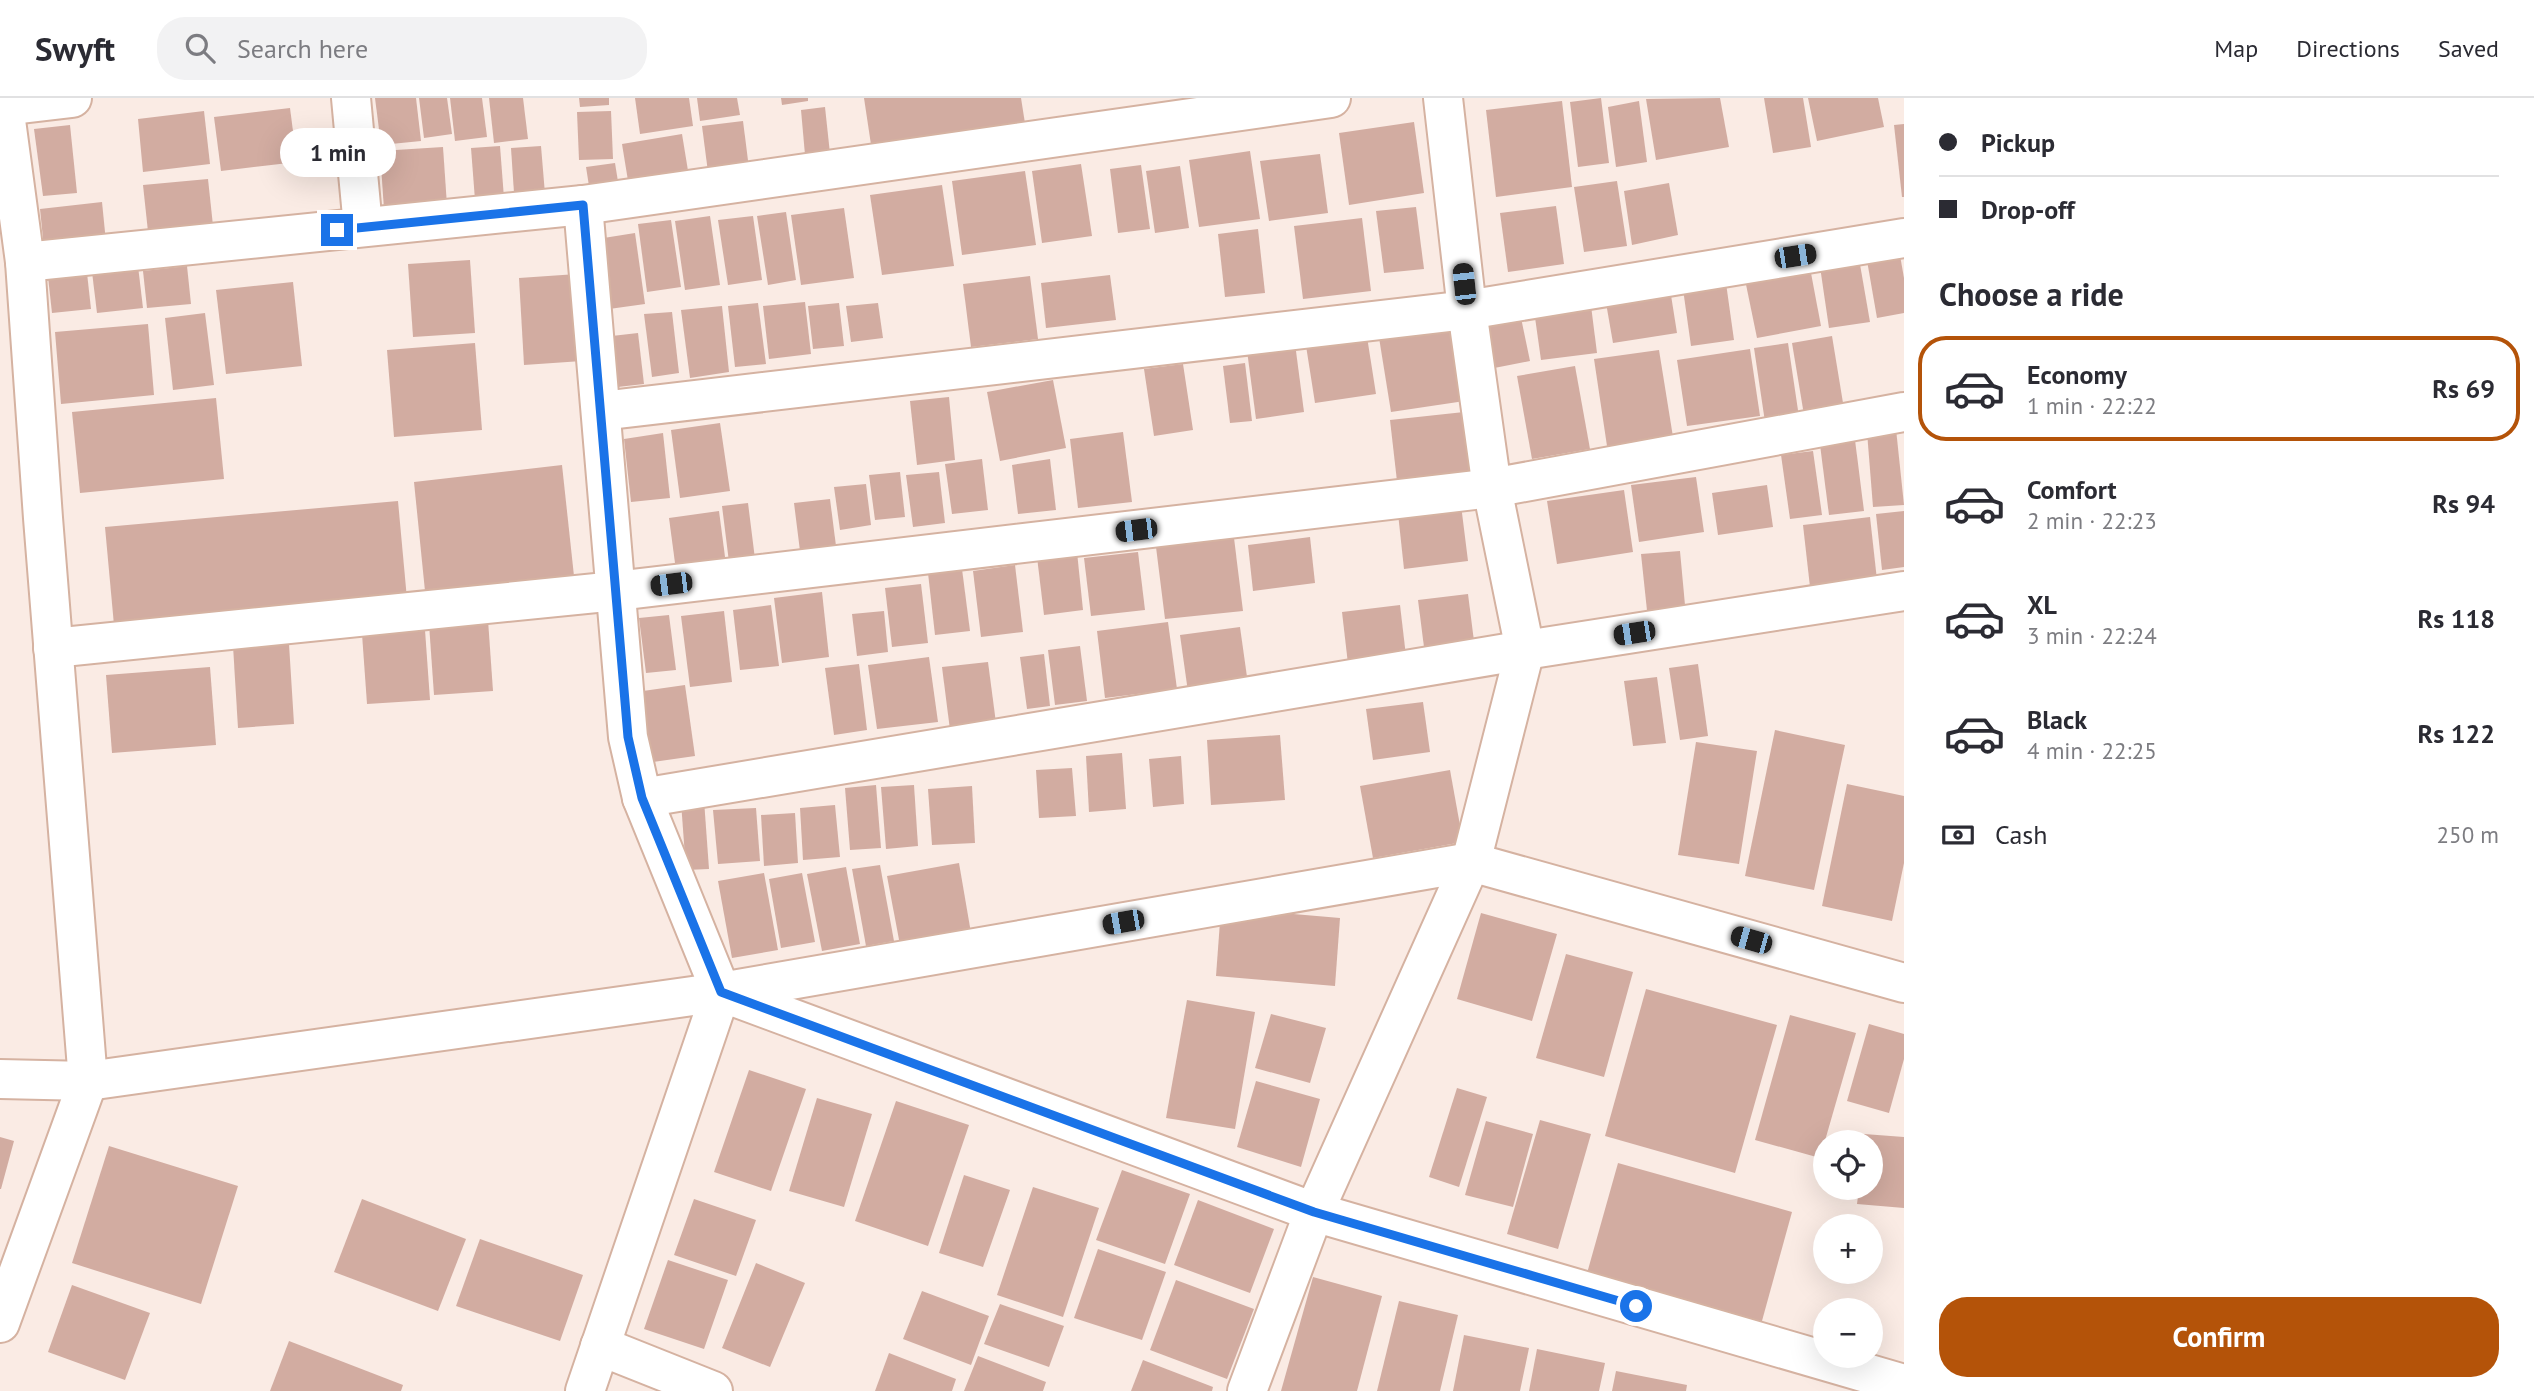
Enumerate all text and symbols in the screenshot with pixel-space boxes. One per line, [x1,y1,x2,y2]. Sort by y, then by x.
search box [157,17,647,80]
text: Swyft [35,27,115,70]
icon: search [181,29,219,67]
text: Search here [237,32,368,65]
text: Map [2214,33,2258,64]
text: Directions [2296,33,2400,64]
text: Saved [2438,33,2499,64]
text: Pickup [1981,126,2055,159]
callout: 1 min [279,129,395,178]
text: 1 min [310,138,366,167]
text: Drop-off [1981,193,2075,226]
route end [321,214,353,246]
car [1773,242,1818,270]
car [1452,262,1477,306]
text: Choose a ride [1939,273,2124,315]
icon: car [1943,357,2006,420]
text: Economy [2027,358,2127,391]
text: Rs 69 [2432,372,2495,405]
text: 1 min · 22:22 [2027,391,2157,420]
icon: car [1943,472,2006,535]
text: Comfort [2027,473,2117,506]
text: Rs 94 [2432,487,2495,520]
text: 2 min · 22:23 [2027,506,2157,535]
car [1114,517,1159,543]
car [649,571,694,597]
icon: car [1943,587,2006,650]
text: XL [2027,588,2057,621]
text: Rs 118 [2418,602,2495,635]
car [1612,619,1657,647]
text: 3 min · 22:24 [2027,621,2157,650]
icon: car [1943,702,2006,765]
text: Black [2027,703,2087,736]
text: Rs 122 [2418,717,2495,750]
text: 4 min · 22:25 [2027,736,2157,765]
icon: cash [1939,816,1977,854]
text: Cash [1995,818,2047,851]
text: 250 m [2437,820,2499,849]
car [1101,908,1146,936]
car [1728,924,1775,956]
map controls [1813,1130,1883,1368]
button: locate [1813,1130,1883,1200]
button: + [1813,1214,1883,1284]
route start [1620,1290,1652,1322]
button: Confirm [1939,1297,2499,1377]
button: − [1813,1298,1883,1368]

